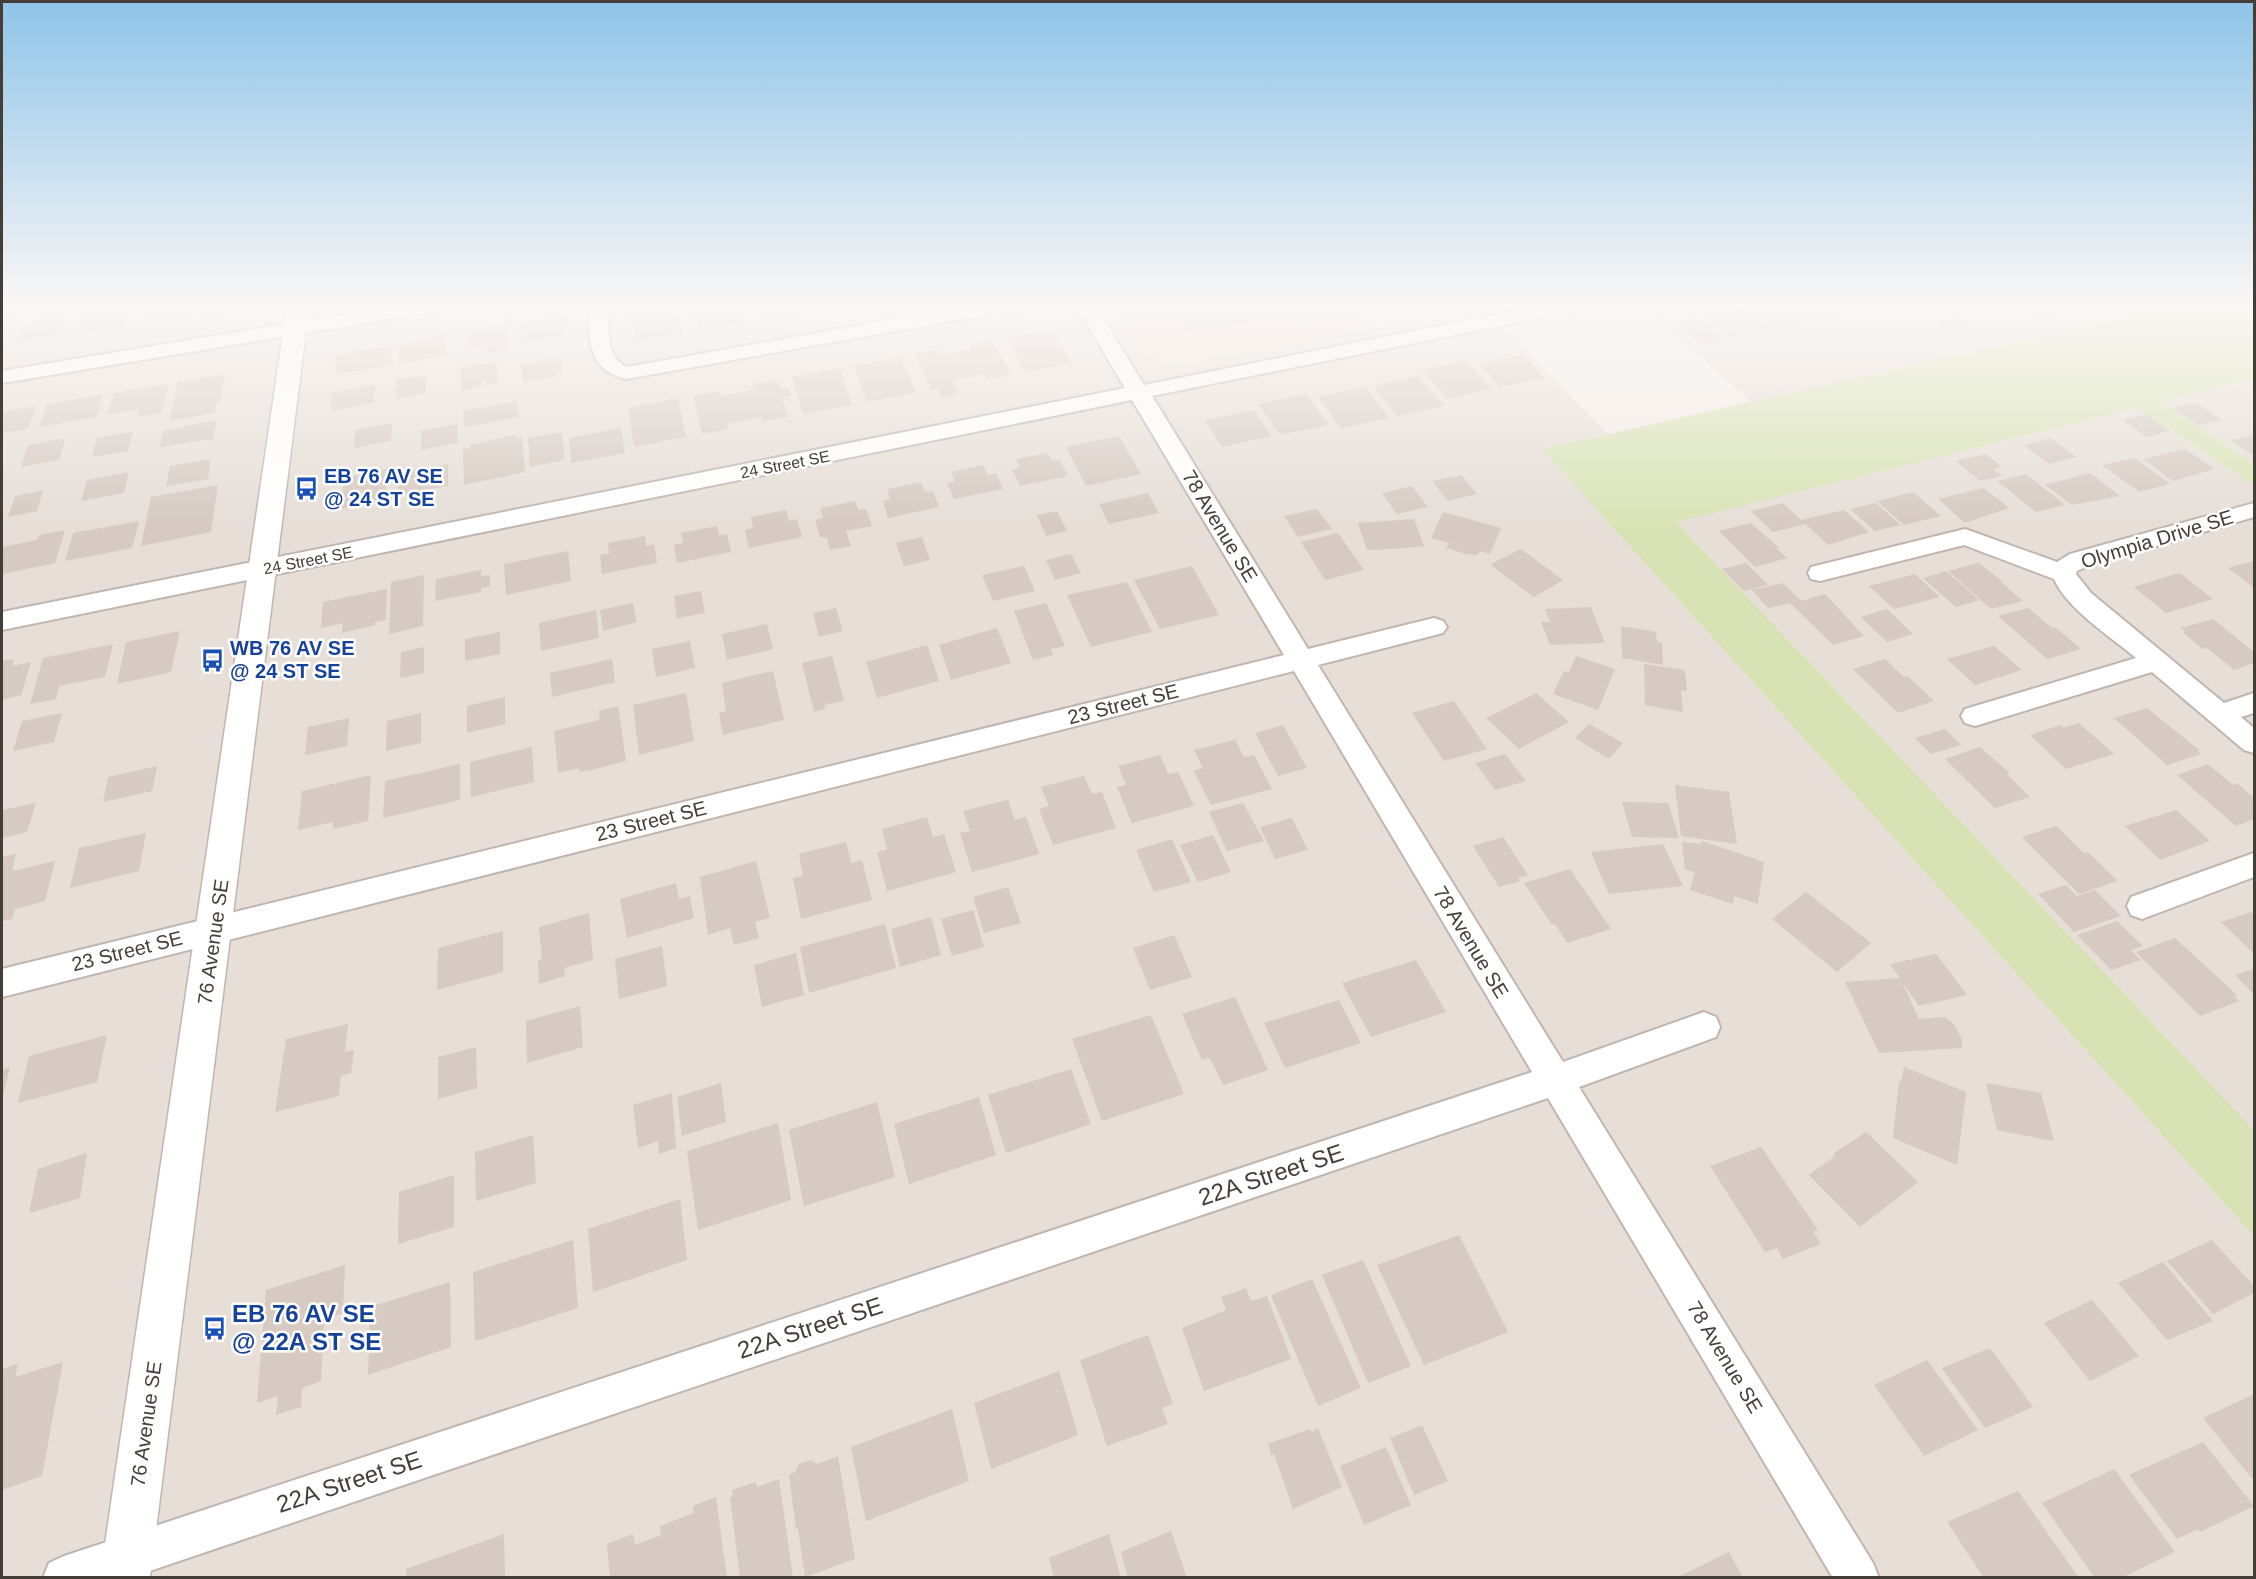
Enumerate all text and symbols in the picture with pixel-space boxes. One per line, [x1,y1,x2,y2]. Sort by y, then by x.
street label: 24 Street SE [739,447,831,481]
place label: EB 76 AV SE @ 24 ST SE [324,465,443,510]
street label: 78 Avenue SE [1178,466,1262,586]
bus stop icon: EB 76 AV SE @ 24 ST SE [293,475,319,501]
street label: Olympia Drive SE [2078,505,2236,573]
street label: 24 Street SE [262,543,354,577]
place label: WB 76 AV SE @ 24 ST SE [230,637,354,682]
bus stop icon: WB 76 AV SE @ 24 ST SE [199,647,225,673]
street label: 23 Street SE [1065,680,1181,728]
street label: 23 Street SE [593,797,709,845]
street label: 76 Avenue SE [193,878,233,1006]
street label: 78 Avenue SE [1429,882,1513,1002]
street label: 23 Street SE [69,927,185,975]
street label: 22A Street SE [1195,1138,1347,1211]
street label: 22A Street SE [734,1291,886,1364]
street label: 78 Avenue SE [1683,1297,1767,1417]
place label: EB 76 AV SE @ 22A ST SE [232,1300,381,1355]
bus stop icon: EB 76 AV SE @ 22A ST SE [201,1315,227,1341]
street label: 76 Avenue SE [126,1360,166,1488]
street label: 22A Street SE [273,1445,425,1518]

